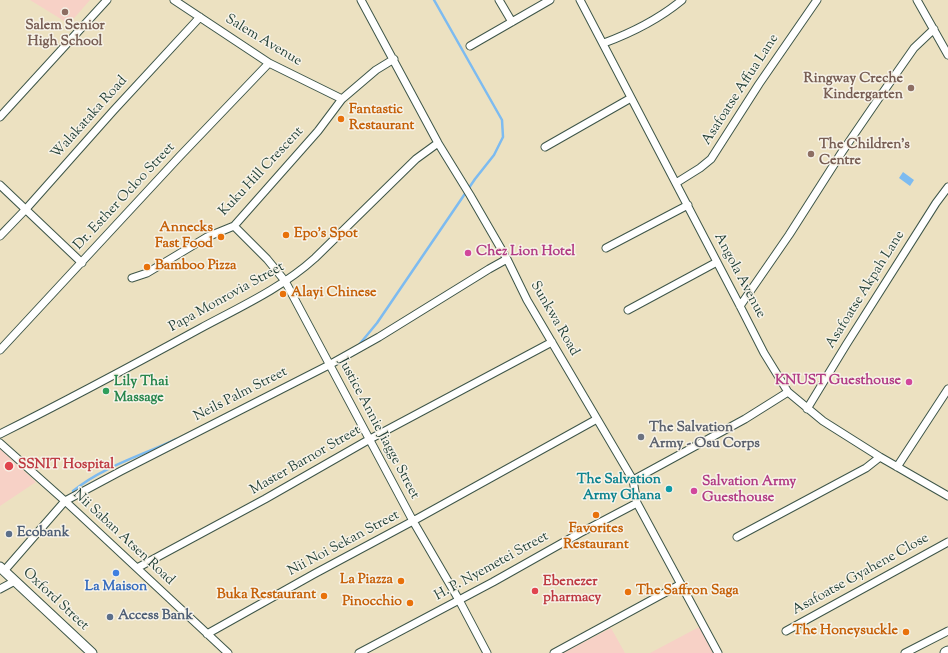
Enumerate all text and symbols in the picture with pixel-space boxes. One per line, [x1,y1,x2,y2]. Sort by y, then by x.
marker: Salem Senior High School [60,7,70,17]
street label: Salem Avenue [222,12,304,70]
place label: Salem Senior High School [25,19,105,52]
street label: Asafoatse Affua Lane [699,32,783,148]
place label: Ringway Creche Kindergarten [804,72,903,104]
street label: Walakataka Road [49,73,131,163]
marker: Ringway Creche Kindergarten [906,83,916,93]
place label: Fantastic Restaurant [349,103,414,136]
marker: Fantastic Restaurant [336,114,346,124]
street label: Kuku Hill Crescent [216,124,308,220]
place label: The Children's Centre [819,138,910,170]
street label: Dr. Esther Ocloo Street [71,140,179,254]
marker: The Children's Centre [806,149,816,159]
place label: Annecks Fast Food [155,221,213,254]
place label: Epo's Spot [294,227,358,243]
street label: Asafoatse Akpah Lane [823,228,909,352]
marker: Epo's Spot [281,230,291,240]
street label: Angola Avenue [710,231,768,321]
marker: Annecks Fast Food [216,232,226,242]
place label: Chez Lion Hotel [476,245,575,261]
marker: Chez Lion Hotel [463,248,473,258]
place label: Bamboo Pizza [155,259,236,275]
street label: Papa Monrovia Street [166,259,288,337]
marker: Bamboo Pizza [142,262,152,272]
street label: Sunkwa Road [526,279,582,359]
place label: Alayi Chinese [291,286,377,302]
marker: Alayi Chinese [278,289,288,299]
street label: Justice Annie Jiagge Street [334,356,422,502]
street label: Neils Palm Street [191,364,291,426]
place label: KNUST Guesthouse [775,374,901,390]
place label: Lily Thai Massage [114,375,169,408]
marker: KNUST Guesthouse [904,377,914,387]
marker: Lily Thai Massage [101,386,111,396]
place label: The Salvation Army - Osu Corps [649,421,760,454]
street label: Master Barnor Street [248,423,364,499]
marker: The Salvation Army - Osu Corps [636,432,646,442]
place label: SSNIT Hospital [18,458,114,474]
marker: SSNIT Hospital [3,460,15,472]
place label: The Salvation Army Ghana [577,473,661,506]
place label: Salvation Army Guesthouse [702,475,796,508]
marker: The Salvation Army Ghana [664,484,674,494]
marker: Salvation Army Guesthouse [689,486,699,496]
street label: Nii Saban Atsen Road [69,487,177,589]
street label: Nii Noi Sekan Street [285,507,403,581]
marker: Favorites Restaurant [591,510,601,520]
place label: Favorites Restaurant [563,522,629,554]
place label: Ecobank [17,526,69,542]
marker: Ecobank [4,529,14,539]
street label: H. P. Nyemetei Street [432,529,552,605]
street label: Asafoatse Gyahene Close [790,530,932,620]
street label: Oxford Street [19,565,91,635]
marker: La Maison [111,568,121,578]
place label: La Piazza [340,573,393,589]
place label: Ebenezer pharmacy [543,575,601,608]
marker: La Piazza [396,576,406,586]
place label: La Maison [85,580,147,596]
place label: The Saffron Saga [636,584,739,600]
marker: Ebenezer pharmacy [530,586,540,596]
marker: The Saffron Saga [623,587,633,597]
place label: Buka Restaurant [217,588,316,604]
marker: Buka Restaurant [319,591,329,601]
place label: Pinocchio [342,595,402,611]
marker: Pinocchio [405,598,415,608]
place label: Access Bank [118,609,193,625]
marker: Access Bank [105,612,115,622]
place label: The Honeysuckle [793,624,898,640]
marker: The Honeysuckle [901,627,911,637]

